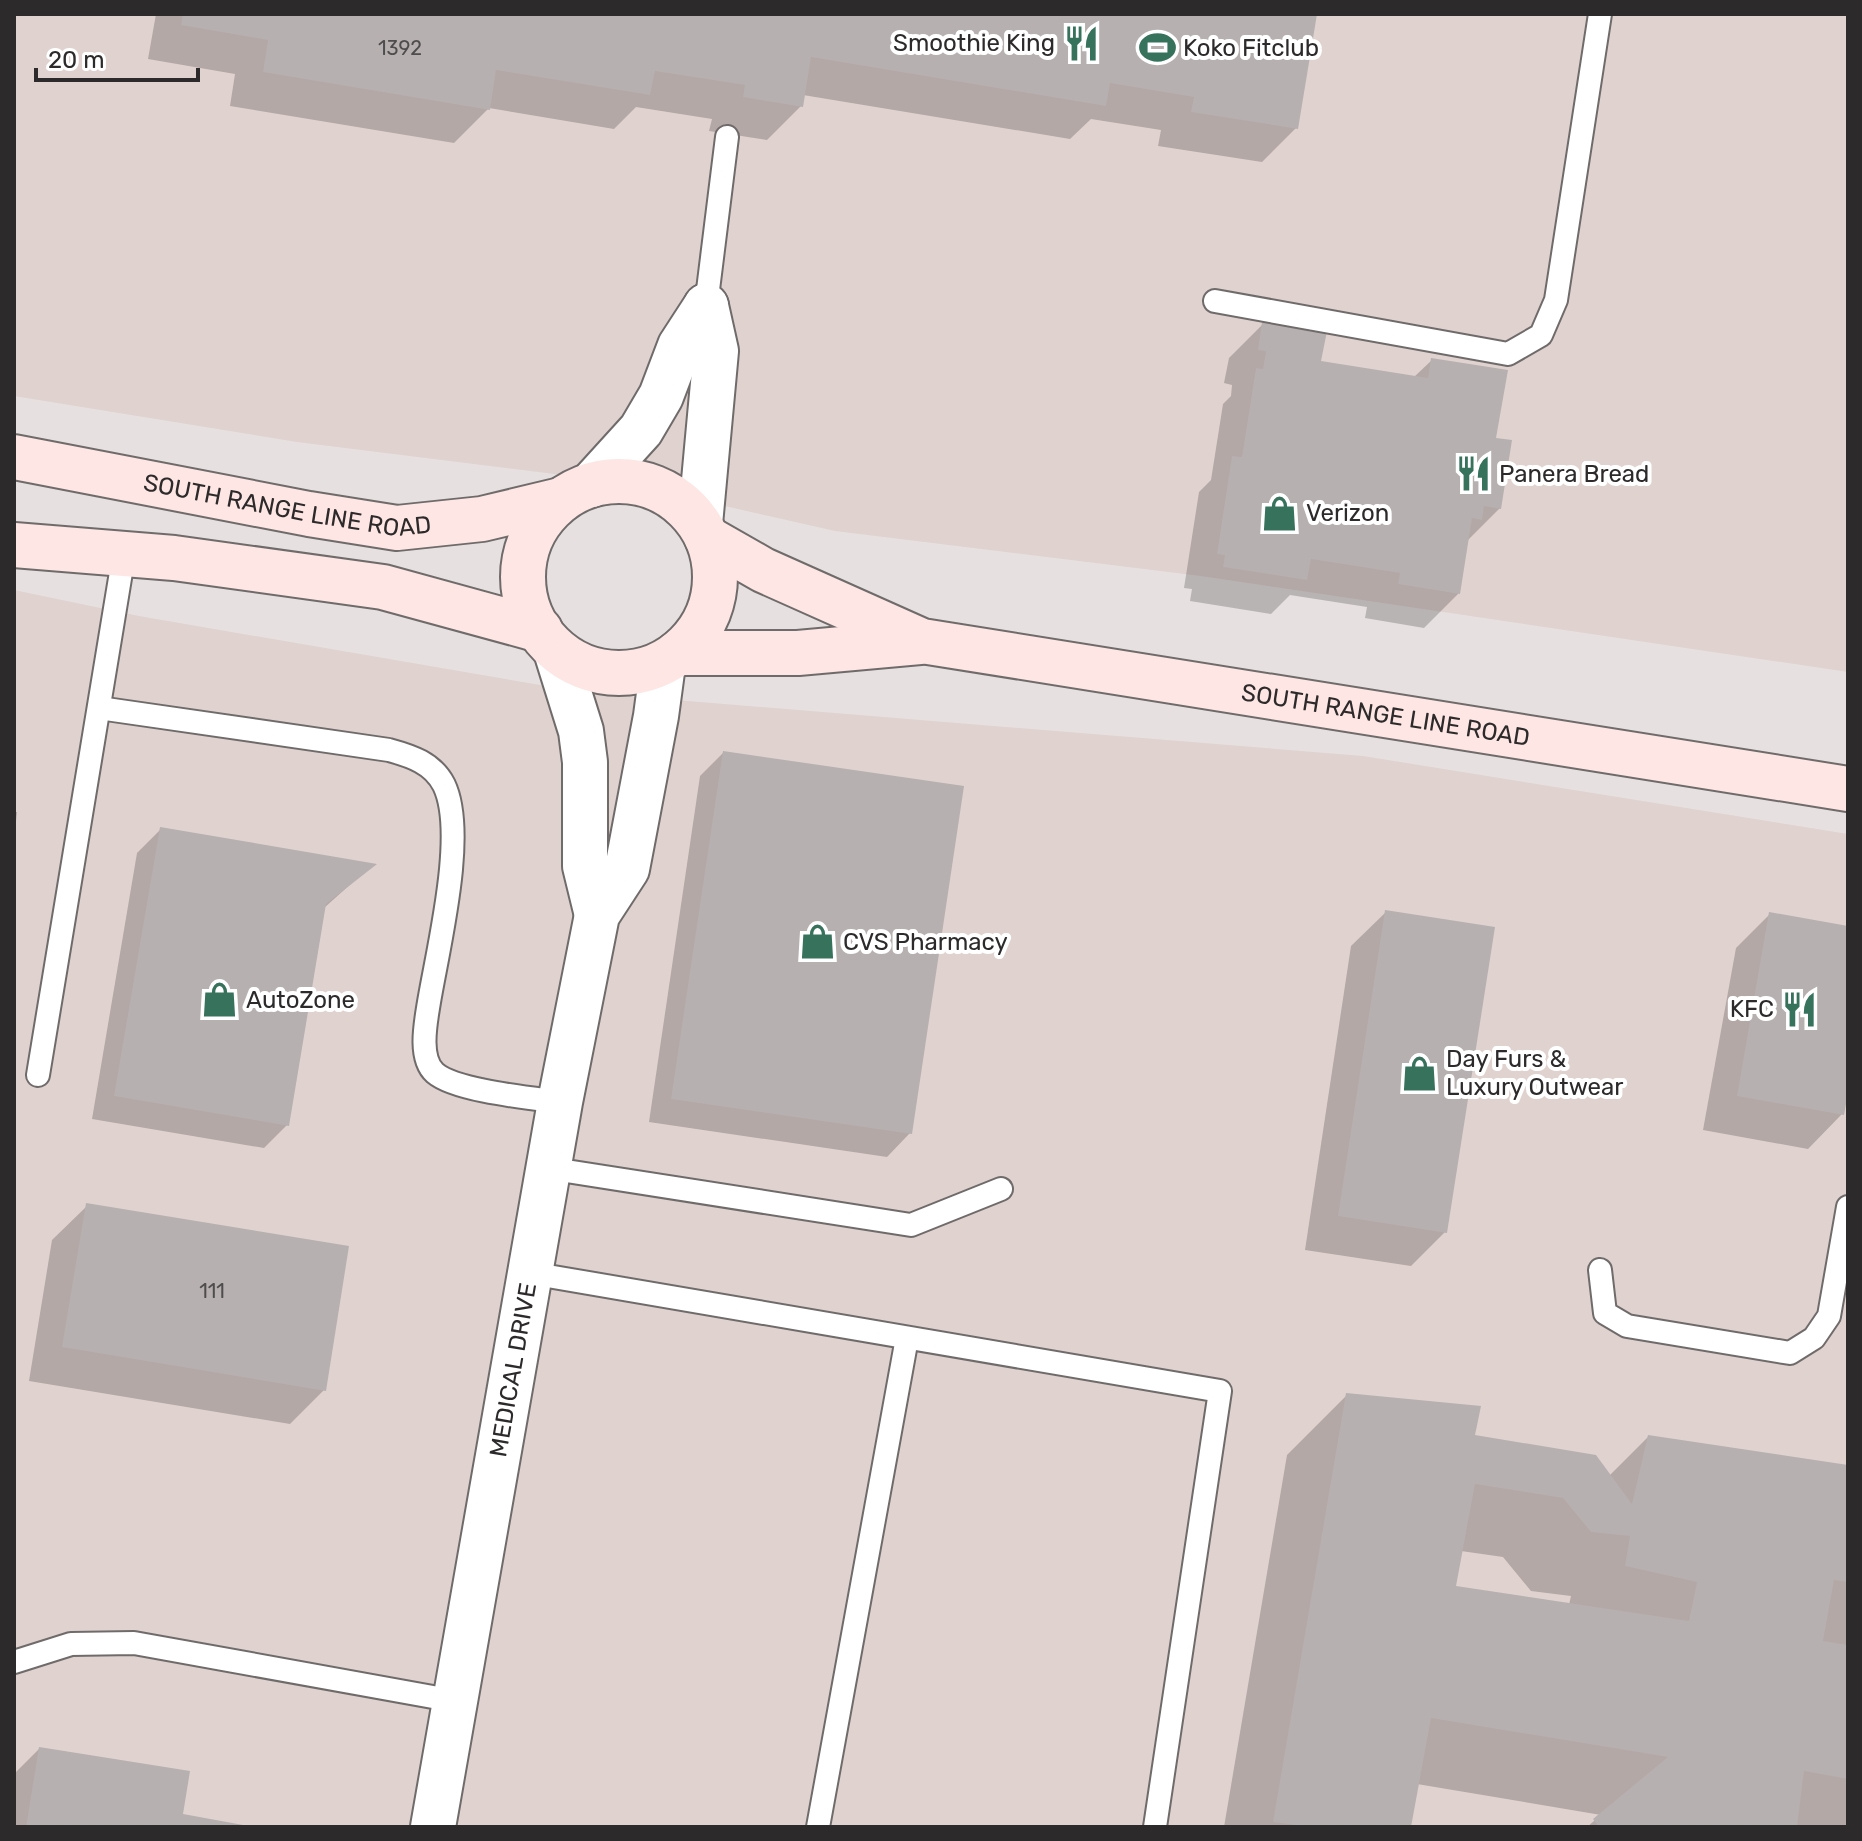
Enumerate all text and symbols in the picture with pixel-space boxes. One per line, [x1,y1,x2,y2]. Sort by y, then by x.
restaurant icon: Smoothie King [1062,24,1100,62]
place label: Smoothie King [893,29,1055,57]
sports icon: Koko Fitclub [1138,29,1176,67]
scale bar [36,32,198,82]
place label: Koko Fitclub [1183,34,1319,62]
house number: 1392 [378,36,422,60]
text: 20 m [48,46,105,74]
restaurant icon: Panera Bread [1454,455,1492,493]
place label: Panera Bread [1499,460,1649,488]
street label: SOUTH RANGE LINE ROAD [141,468,433,542]
shop icon: Verizon [1261,494,1299,532]
place label: Verizon [1306,499,1389,527]
street label: SOUTH RANGE LINE ROAD [1239,678,1532,752]
shop icon: CVS Pharmacy [798,923,836,961]
place label: CVS Pharmacy [843,928,1008,956]
shop icon: AutoZone [201,981,239,1019]
place label: AutoZone [246,986,355,1014]
restaurant icon: KFC [1781,990,1819,1028]
place label: KFC [1730,995,1774,1023]
place label: Day Furs & Luxury Outwear [1446,1045,1623,1101]
shop icon: Day Furs & Luxury Outwear [1401,1054,1439,1092]
house number: 111 [199,1279,225,1303]
street label: MEDICAL DRIVE [484,1281,542,1459]

